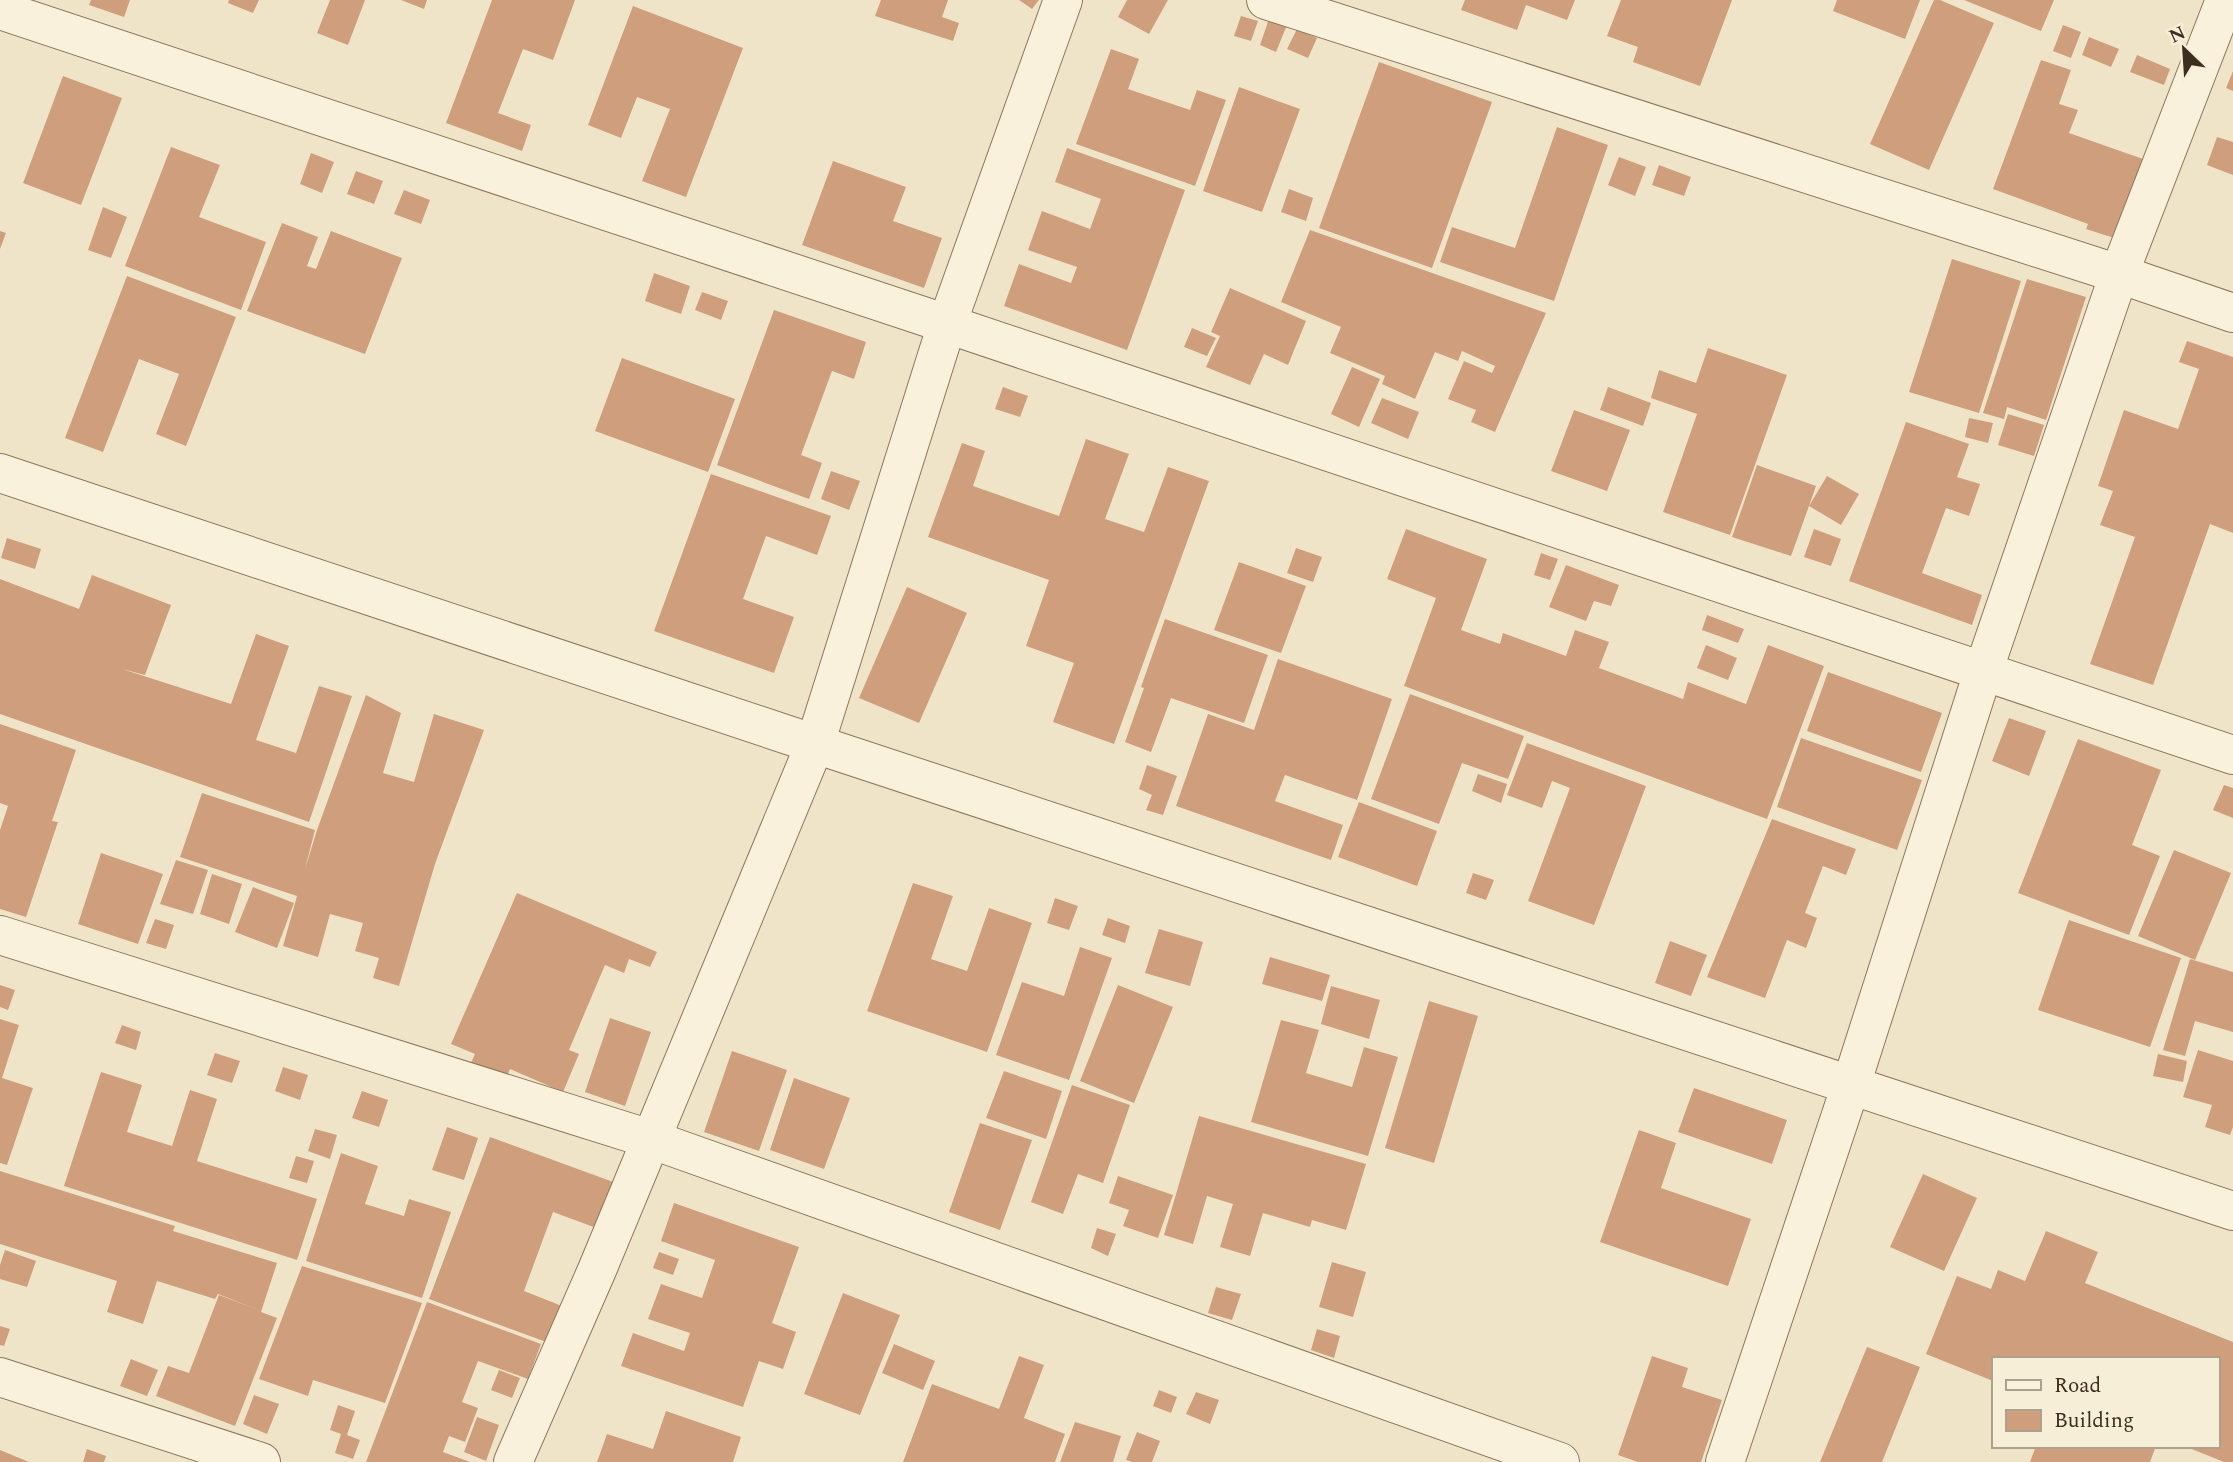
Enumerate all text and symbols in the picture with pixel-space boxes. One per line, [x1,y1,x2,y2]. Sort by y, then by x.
north arrow [2149,14,2219,84]
text: N [2164,19,2191,51]
legend [1992,1357,2219,1448]
text: Road [2054,1370,2101,1402]
text: Building [2054,1405,2134,1437]

